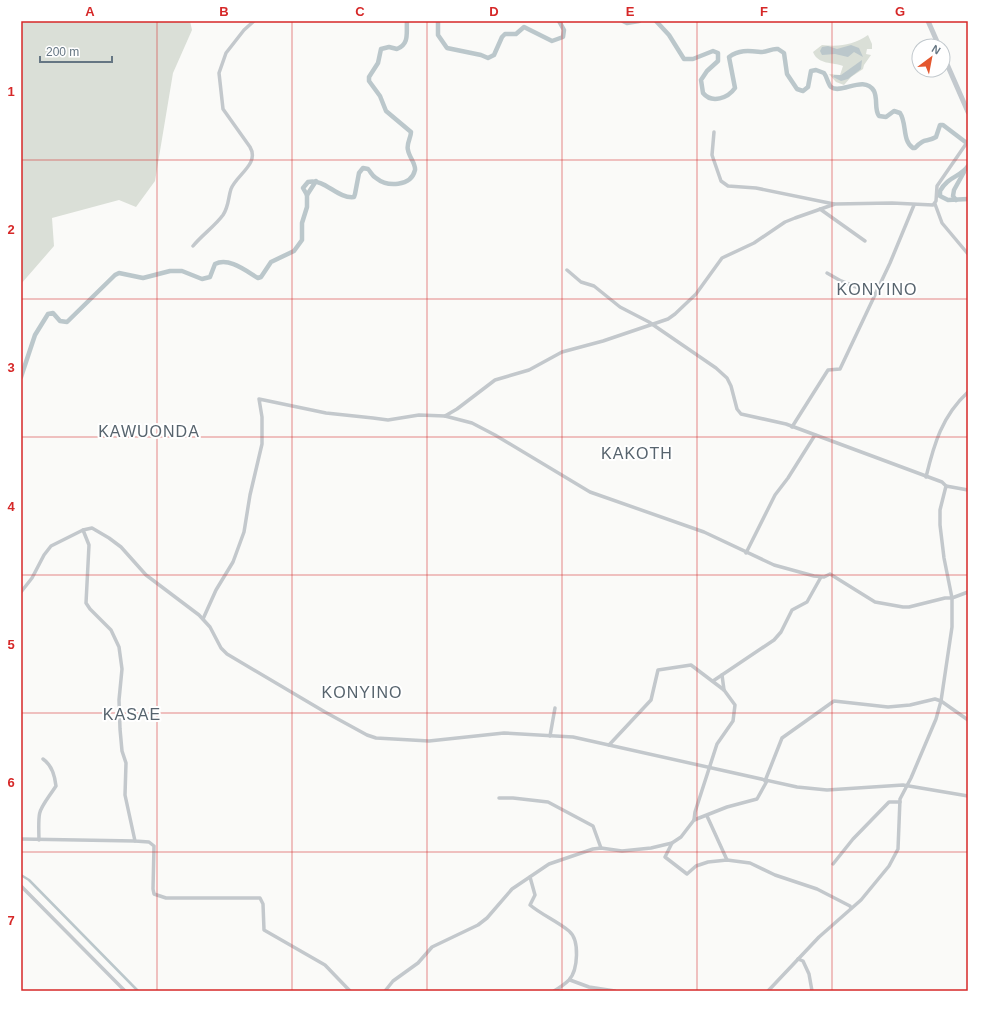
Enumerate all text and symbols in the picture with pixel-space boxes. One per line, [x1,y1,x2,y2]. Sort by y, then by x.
text: A [85,4,95,19]
text: B [219,4,229,19]
text: C [355,4,365,19]
text: D [489,4,499,19]
text: E [626,4,635,19]
text: F [760,4,768,19]
text: G [895,4,905,19]
scale bar [40,38,112,64]
north arrow [911,38,951,78]
text: N [930,42,943,57]
text: 200 m [46,45,79,59]
text: 1 [7,84,15,99]
text: 2 [7,222,15,237]
district label: KONYINO [837,281,917,298]
text: 3 [7,360,15,375]
district label: KAWUONDA [98,423,200,440]
district label: KAKOTH [601,445,673,462]
text: 4 [7,499,15,514]
text: 5 [7,637,15,652]
district label: KONYINO [322,684,402,701]
district label: KASAE [103,706,161,723]
text: 6 [7,775,15,790]
text: 7 [7,913,15,928]

